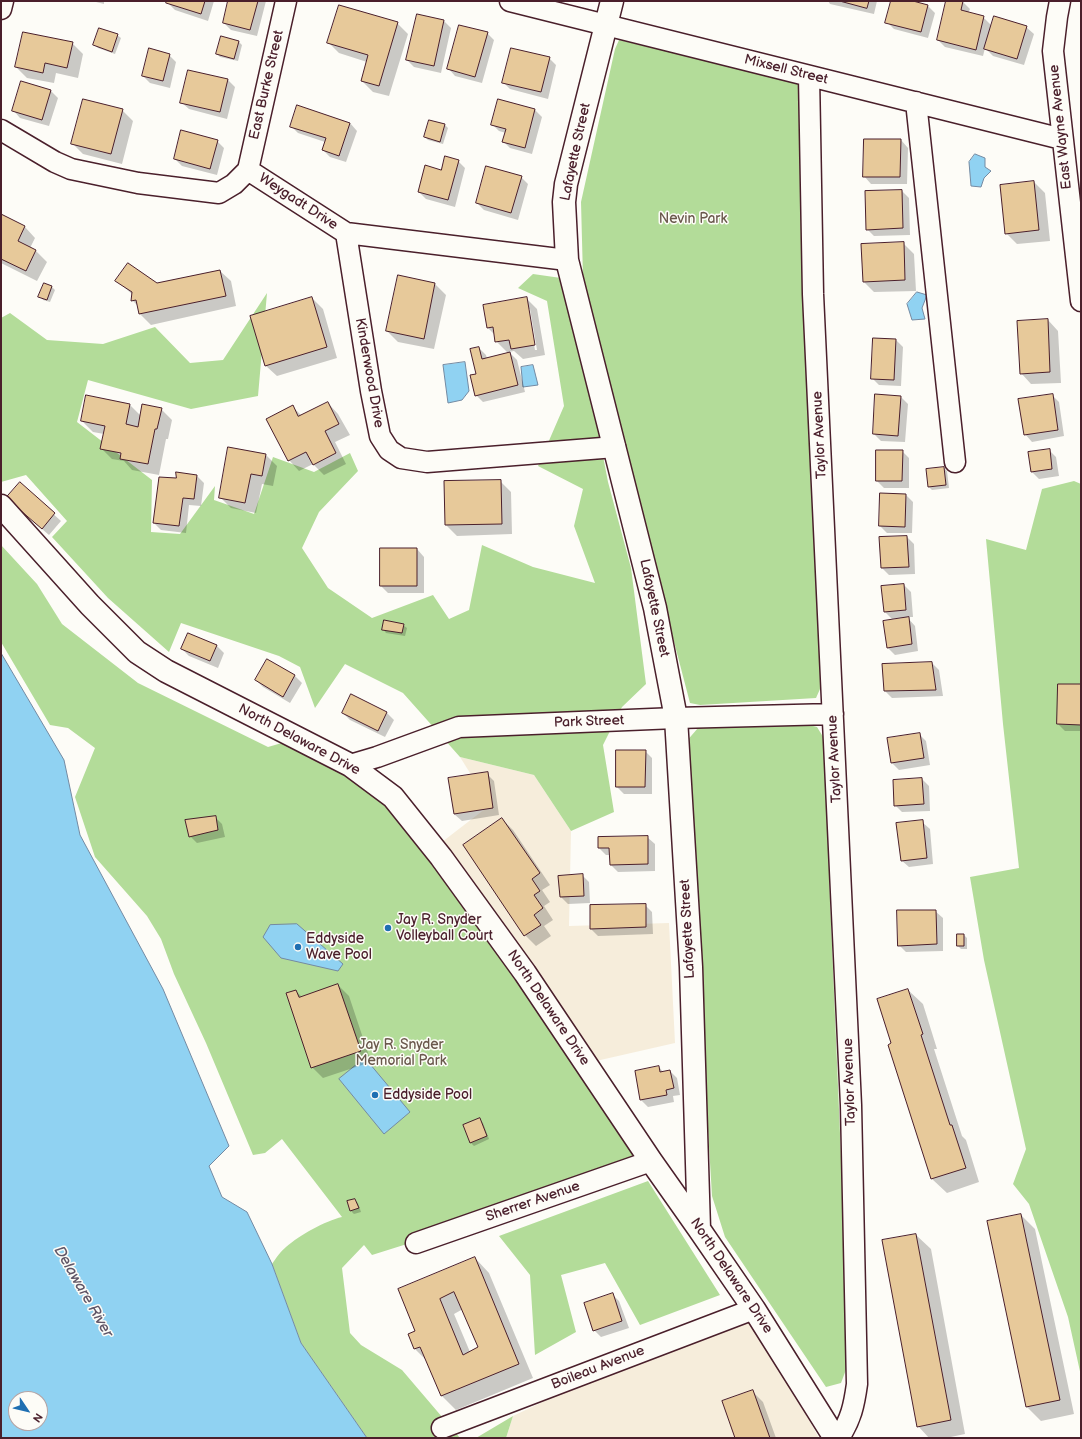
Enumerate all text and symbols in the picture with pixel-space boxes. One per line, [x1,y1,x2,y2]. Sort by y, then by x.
street label: East Burke Street [246,29,288,141]
street label: Mixsell Street [742,51,830,89]
street label: East Wayne Avenue [1046,64,1076,190]
street label: Lafayette Street [557,101,595,203]
street label: Weygadt Drive [255,170,341,234]
park label: Nevin Park [659,211,727,227]
street label: Kinderwood Drive [351,317,387,429]
street label: Taylor Avenue [809,391,831,479]
street label: Lafayette Street [635,557,673,659]
street label: North Delaware Drive [235,701,363,779]
street label: Park Street [554,712,624,732]
street label: Taylor Avenue [824,715,846,803]
street label: Lafayette Street [677,879,699,979]
place label: Jay R. Snyder Volleyball Court [396,912,493,944]
marker: Jay R. Snyder Volleyball Court [383,923,393,933]
place label: Eddyside Wave Pool [306,931,372,964]
marker: Eddyside Wave Pool [293,942,303,952]
street label: North Delaware Drive [503,947,593,1069]
park label: Jay R. Snyder Memorial Park [355,1037,447,1070]
street label: Taylor Avenue [840,1038,860,1126]
place label: Eddyside Pool [383,1087,472,1103]
marker: Eddyside Pool [370,1090,380,1100]
street label: Sherrer Avenue [484,1178,582,1226]
street label: North Delaware Drive [686,1215,776,1337]
water label: Delaware River [50,1243,116,1341]
street label: Boileau Avenue [549,1342,647,1394]
north arrow [8,1391,48,1431]
text: N [30,1410,45,1425]

